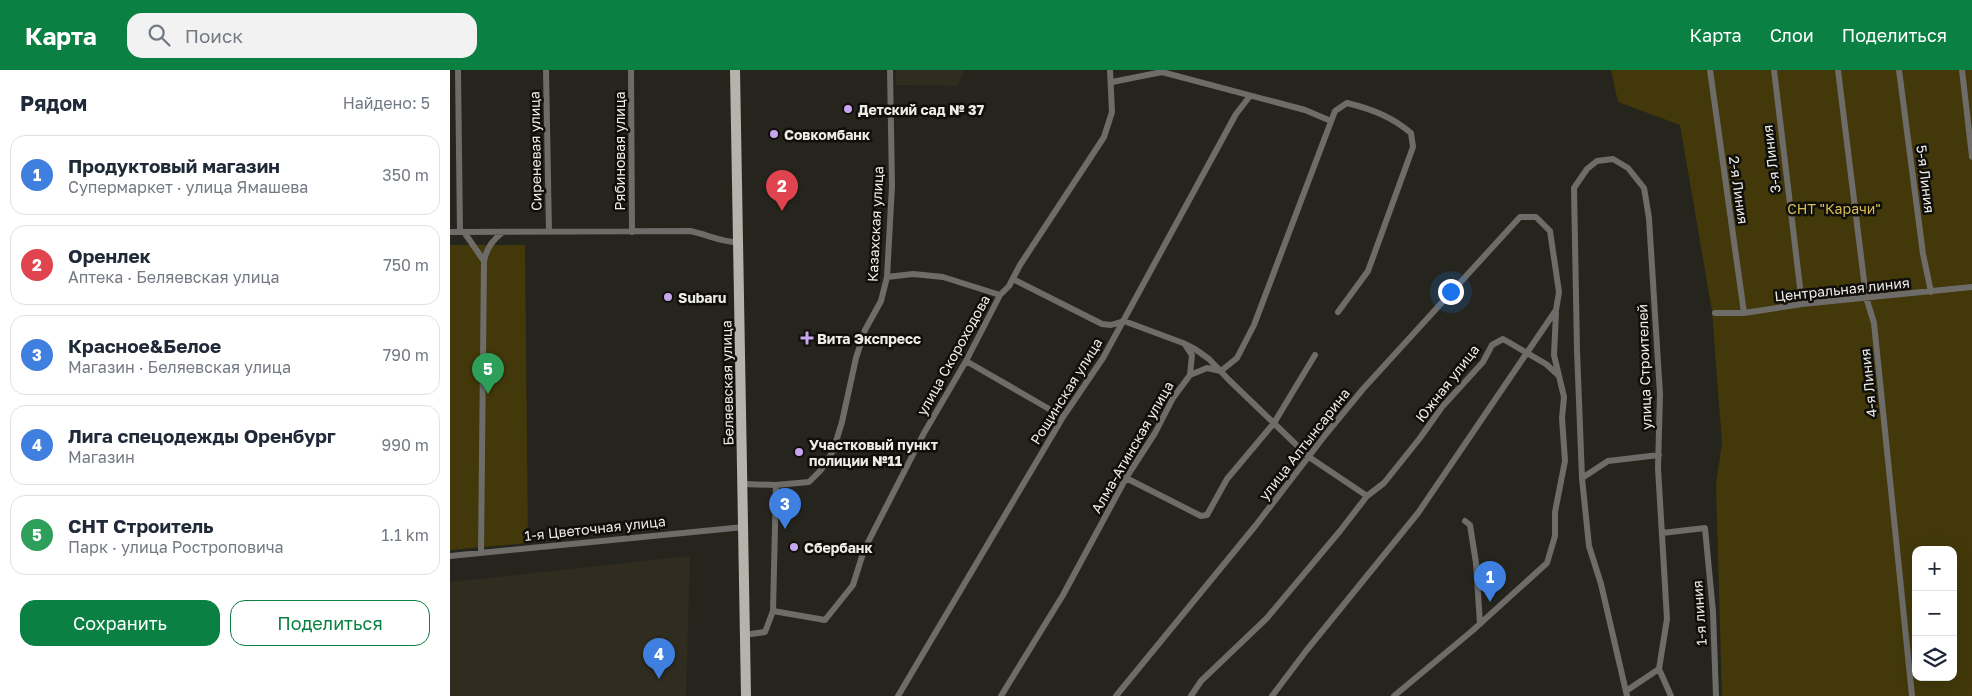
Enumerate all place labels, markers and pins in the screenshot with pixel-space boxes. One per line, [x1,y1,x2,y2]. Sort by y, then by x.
place label: Детский сад № 37 [858,101,985,118]
marker: Детский сад № 37 [842,103,854,115]
place label: Совкомбанк [784,126,870,143]
marker: Совкомбанк [768,128,780,140]
pin: 2 [766,170,798,211]
place label: Subaru [678,289,726,306]
marker: Subaru [662,291,674,303]
place label: Вита Экспресс [817,330,921,347]
marker: Вита Экспресс [801,332,813,344]
pin: 5 [472,353,504,394]
place label: Участковый пункт полиции №11 [809,436,938,469]
marker: Участковый пункт полиции №11 [793,446,805,458]
pin: 3 [769,488,801,529]
place label: Сбербанк [804,539,873,556]
marker: Сбербанк [788,541,800,553]
pin: 1 [1474,561,1506,602]
pin: 4 [643,638,675,679]

